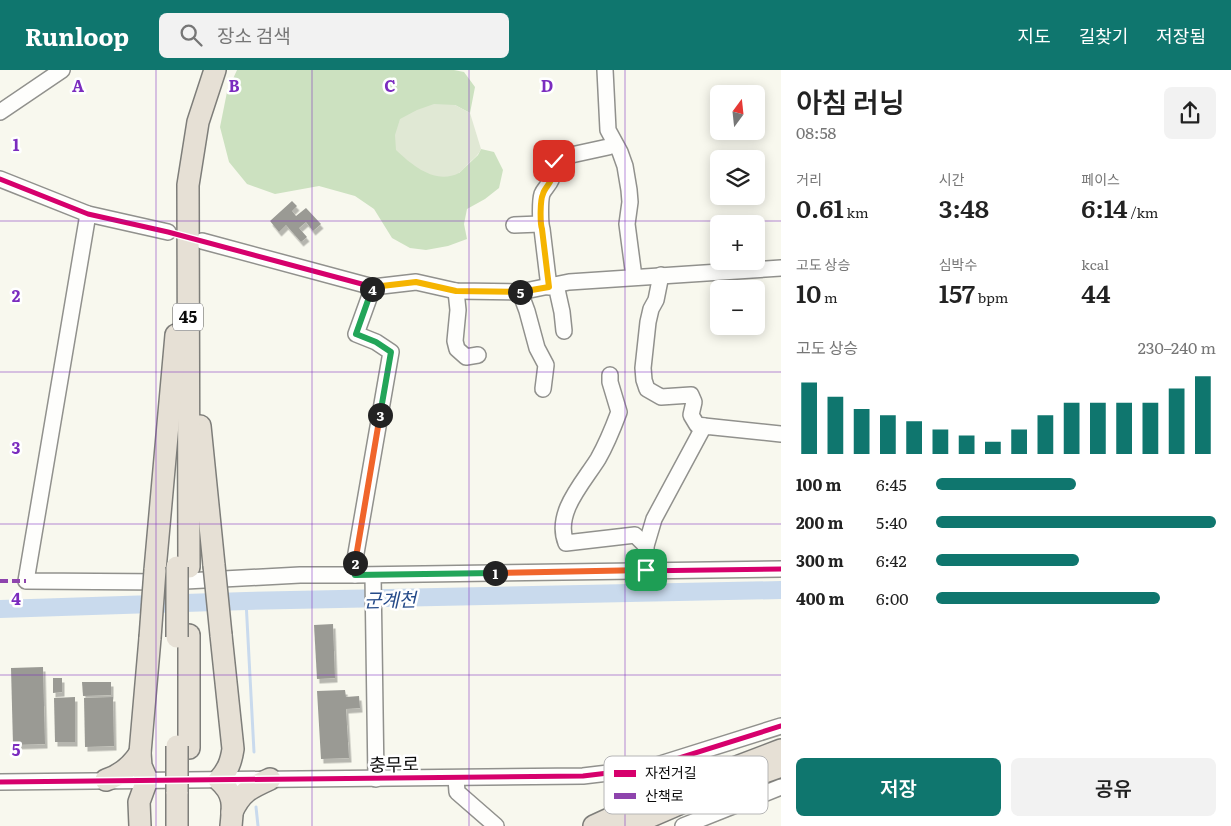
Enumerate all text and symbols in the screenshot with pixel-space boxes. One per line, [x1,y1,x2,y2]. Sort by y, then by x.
search box [159,13,509,58]
text: Runloop [25,18,129,53]
icon: search [177,21,205,49]
text: 장소 검색 [217,21,291,49]
text: 지도 [1018,22,1051,49]
text: 길찾기 [1079,22,1128,49]
text: 저장됨 [1156,22,1206,49]
text: A [72,73,84,97]
text: B [228,73,240,97]
text: C [384,73,396,97]
text: D [541,73,553,97]
text: 아침 러닝 [796,80,905,122]
north arrow [710,85,765,140]
map controls [710,85,765,335]
button: share [1164,87,1216,139]
text: 08:58 [796,120,836,144]
text: 1 [13,132,20,156]
pin [533,140,575,182]
icon: check [540,147,568,175]
button: layers [710,150,765,205]
text: 거리 [796,169,822,189]
text: 시간 [939,169,964,189]
text: 페이스 [1081,169,1120,189]
text: 0.61 [796,189,844,226]
text: 3:48 [939,189,989,226]
text: 6:14 [1081,189,1128,226]
text: km [844,202,869,222]
text: /km [1128,202,1158,222]
button: + [710,215,765,270]
text: 고도 상승 [796,254,850,274]
text: 심박수 [939,254,977,274]
text: kcal [1081,254,1109,274]
text: 10 [796,274,821,311]
text: 157 [939,274,975,311]
text: 44 [1081,274,1110,311]
pin: 4 [360,276,384,302]
text: 4 [368,279,377,299]
pin: 5 [508,280,532,304]
button: − [710,280,765,335]
text: 5 [517,282,524,302]
text: 2 [12,283,21,307]
text: m [821,287,838,307]
text: bpm [975,287,1008,307]
road number: 45 [173,303,203,330]
text: 고도 상승 [796,335,858,359]
text: 230–240 m [1138,335,1216,359]
pin: 3 [368,402,392,428]
text: 3 [377,405,384,425]
text: 3 [12,435,21,459]
text: 100 m [796,472,842,496]
text: 6:45 [876,472,907,496]
text: 200 m [796,510,843,534]
text: 5:40 [876,510,907,534]
text: 300 m [796,548,844,572]
text: 6:42 [876,548,907,572]
pin [625,549,667,591]
pin: 2 [342,550,368,576]
text: 2 [352,553,359,573]
icon: arrive [632,556,660,584]
pin: 1 [482,560,508,586]
text: 1 [493,563,498,583]
water label: 군계천 [364,585,418,613]
text: 4 [11,586,21,610]
text: 400 m [796,586,845,610]
text: 6:00 [876,586,908,610]
text: 5 [12,737,21,761]
street label: 충무로 [369,750,419,777]
legend [604,756,768,814]
button: 저장 [796,758,1001,816]
button: 공유 [1011,758,1216,816]
text: 자전거길 [645,762,697,782]
text: 산책로 [645,785,684,805]

